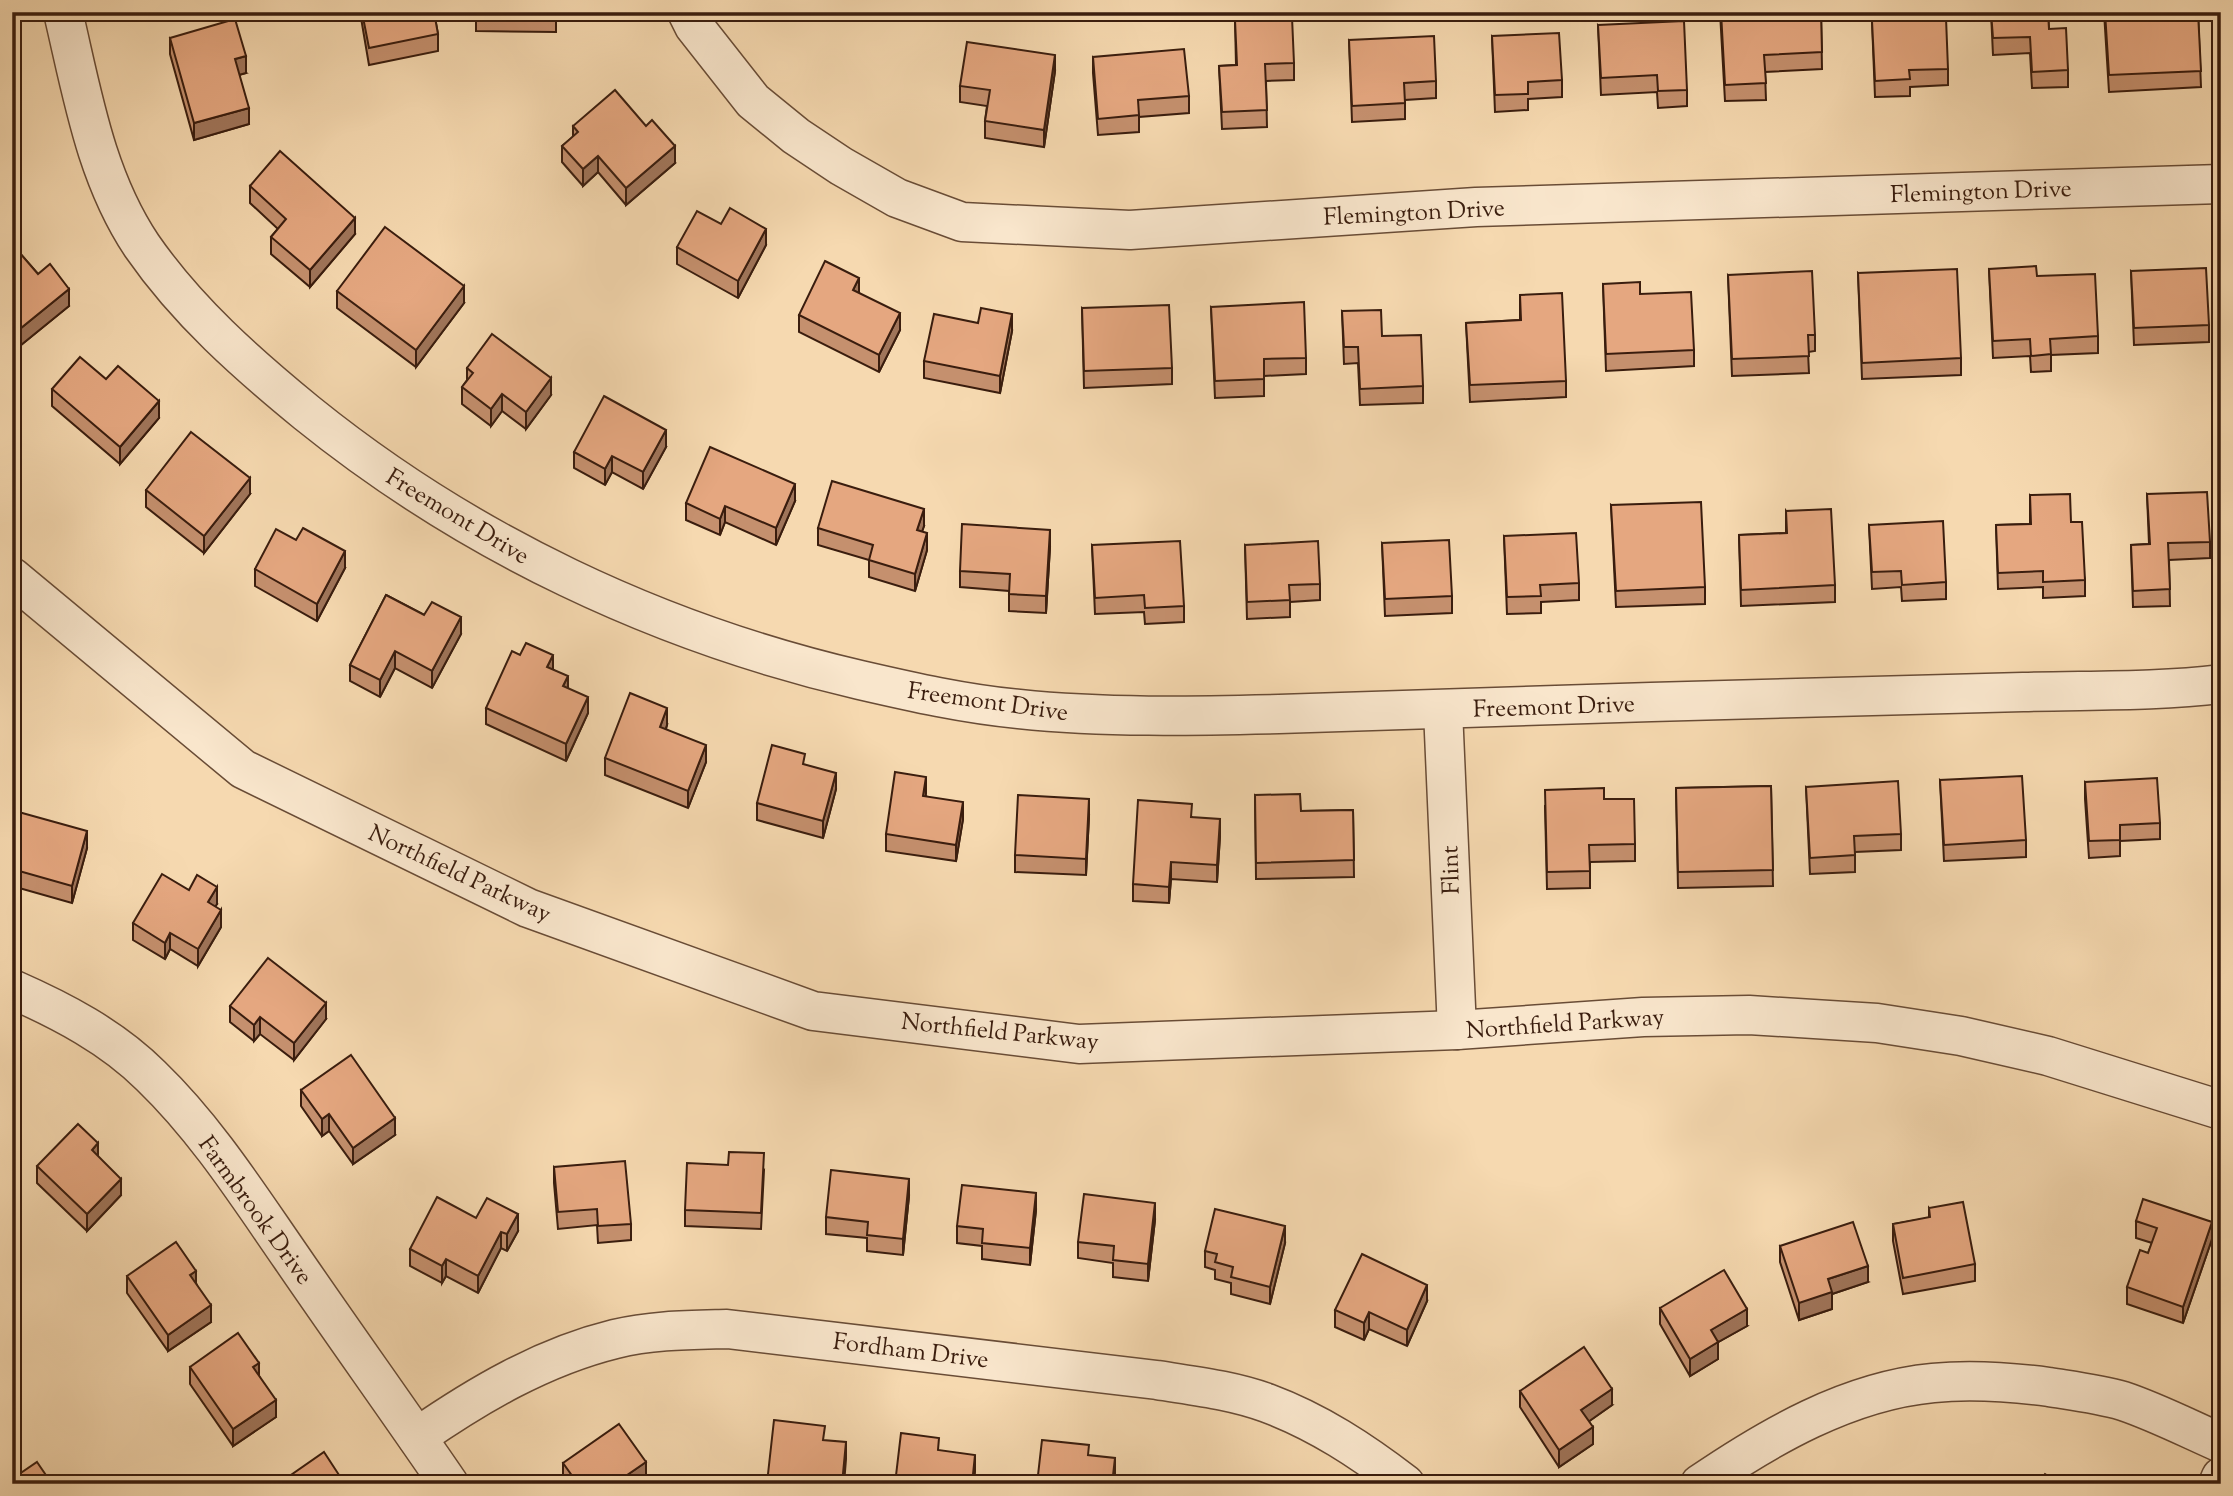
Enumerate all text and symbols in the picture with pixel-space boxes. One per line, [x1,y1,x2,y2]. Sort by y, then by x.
street label: Flemington Drive [1890,173,2072,213]
street label: Flemington Drive [1323,192,1506,236]
street label: Freemont Drive [379,461,535,574]
street label: Freemont Drive [905,675,1070,731]
street label: Freemont Drive [1472,688,1636,728]
street label: Northfield Parkway [362,817,556,932]
street label: Flint [1434,845,1470,895]
street label: Northfield Parkway [1465,1001,1665,1049]
street label: Northfield Parkway [899,1006,1100,1060]
street label: Farmbrook Drive [189,1130,320,1293]
street label: Fordham Drive [831,1326,990,1378]

